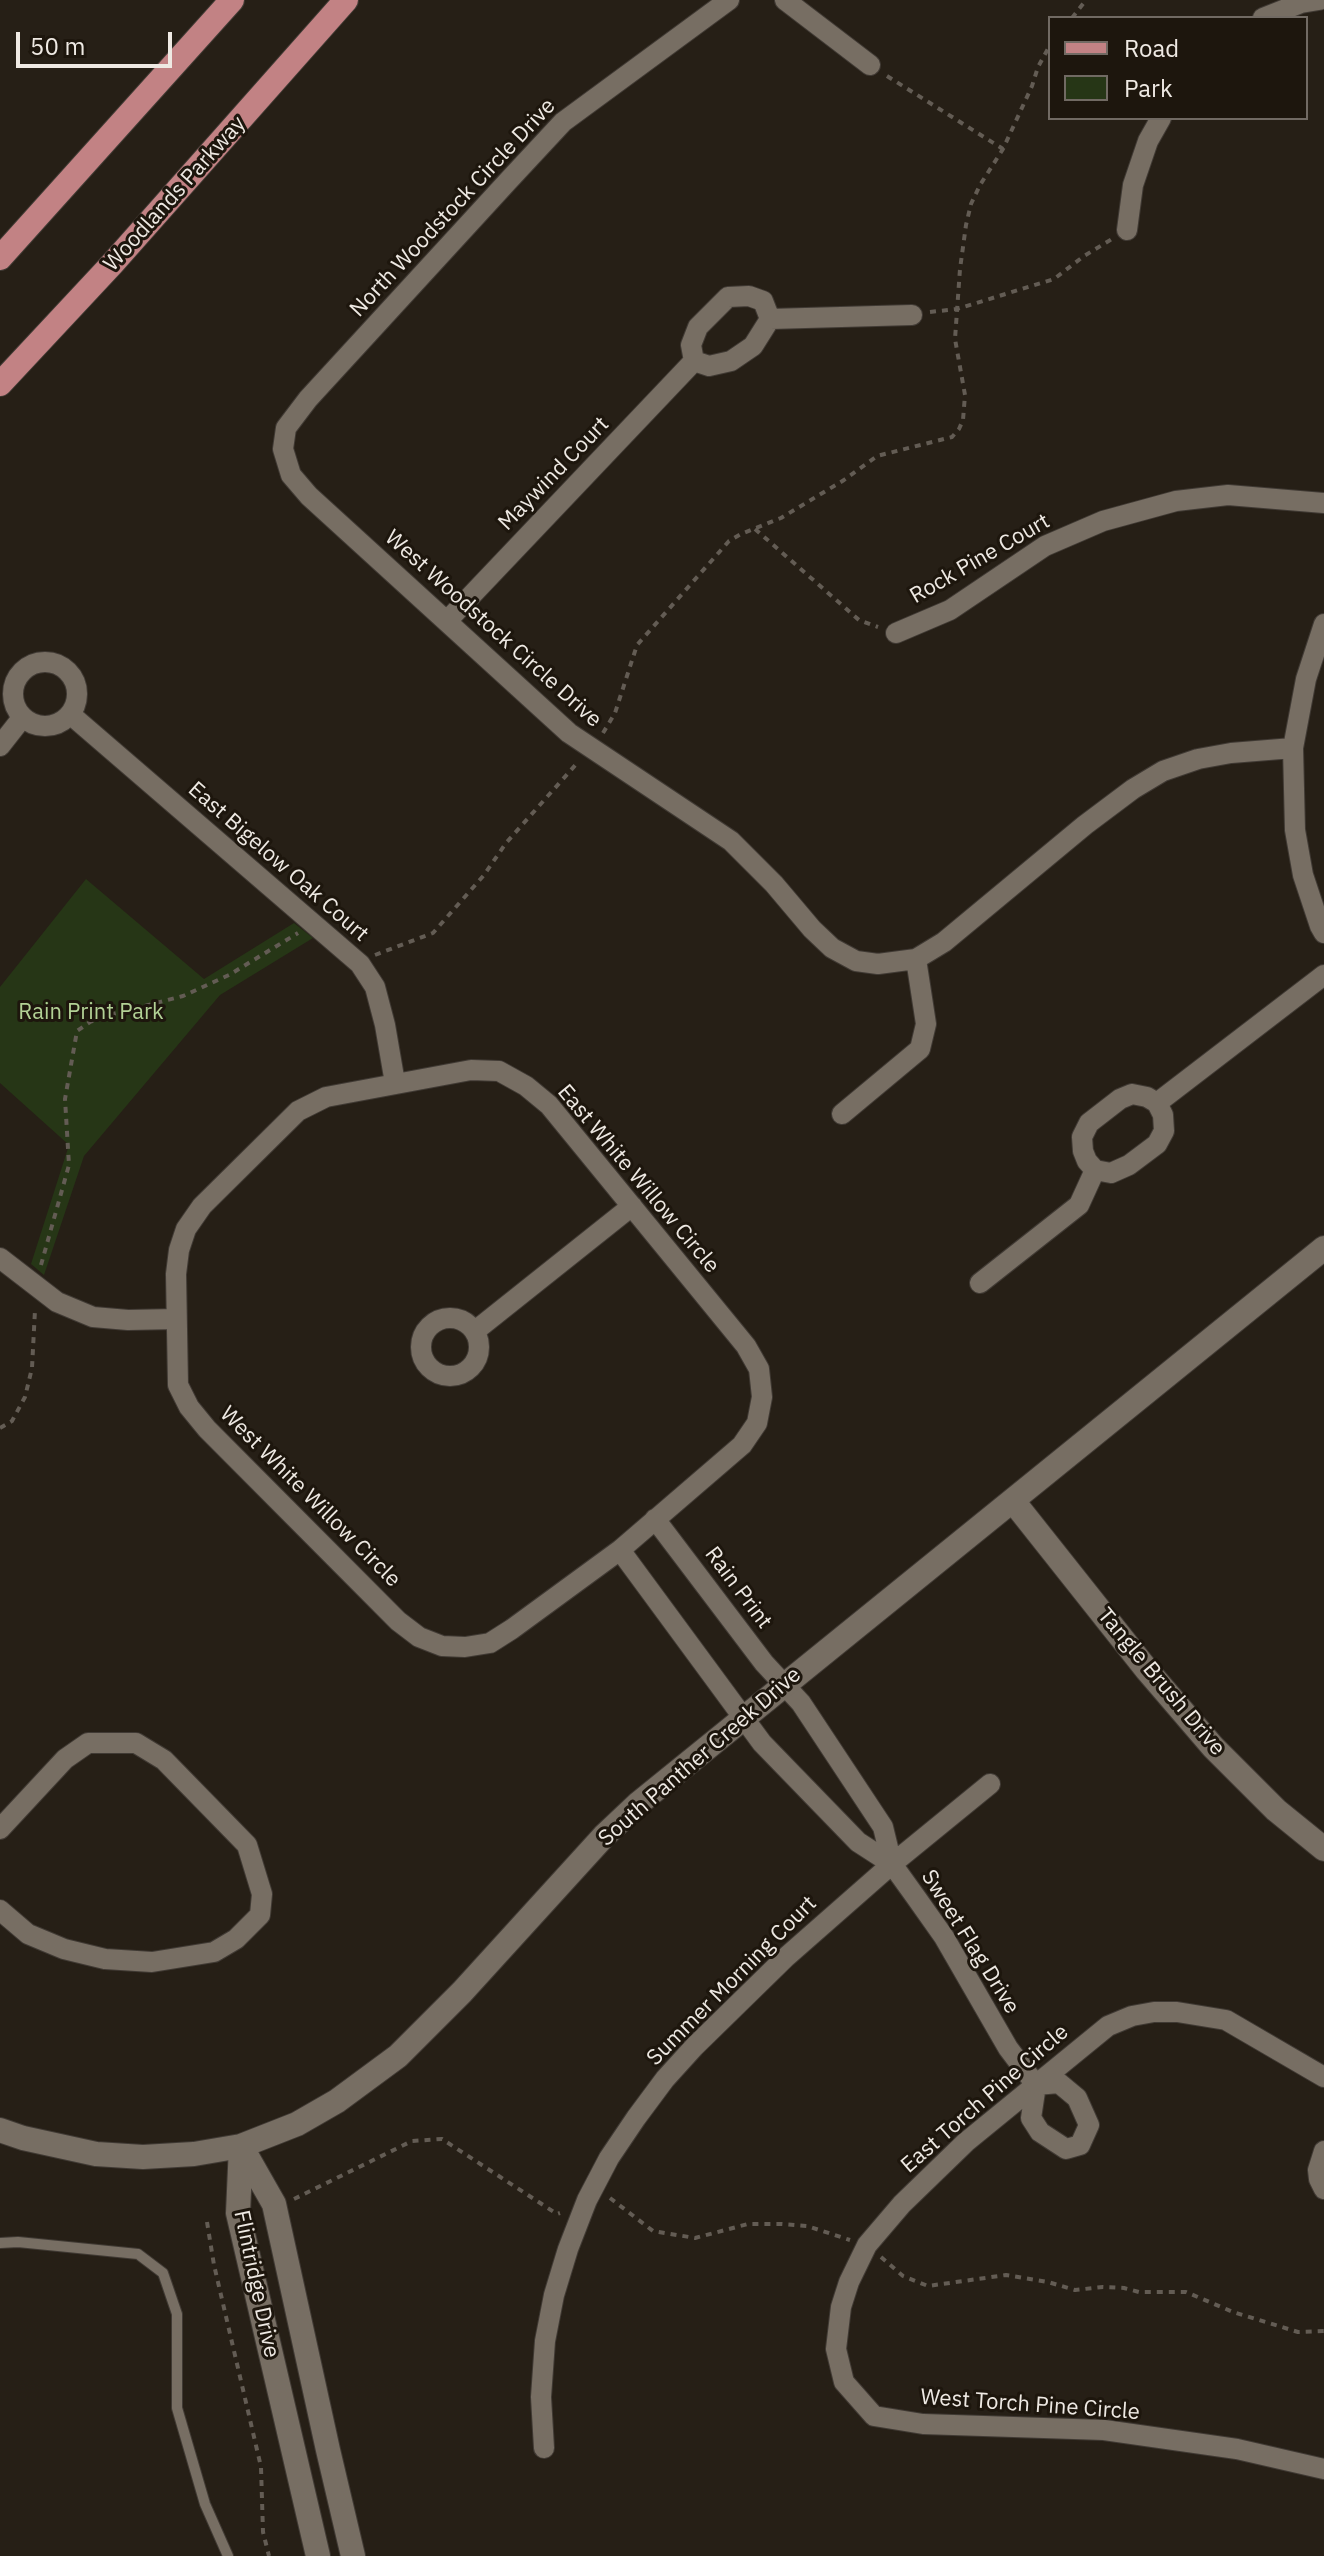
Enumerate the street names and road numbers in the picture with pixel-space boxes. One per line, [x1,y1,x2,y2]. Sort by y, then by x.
street label: North Woodstock Circle Drive [345,93,561,323]
street label: Woodlands Parkway [98,111,252,277]
street label: Maywind Court [493,412,615,536]
street label: Rock Pine Court [905,508,1055,610]
street label: West Woodstock Circle Drive [379,525,607,733]
street label: East Bigelow Oak Court [182,777,374,947]
street label: East White Willow Circle [551,1079,725,1279]
street label: West White Willow Circle [214,1401,406,1593]
street label: Rain Print [699,1542,777,1634]
street label: Tangle Brush Drive [1092,1603,1230,1761]
street label: South Panther Creek Drive [593,1662,807,1852]
street label: Sweet Flag Drive [915,1865,1025,2019]
street label: Summer Morning Court [642,1891,822,2071]
street label: East Torch Pine Circle [896,2019,1074,2179]
street label: Flintridge Drive [227,2208,285,2360]
street label: West Torch Pine Circle [919,2384,1141,2426]

